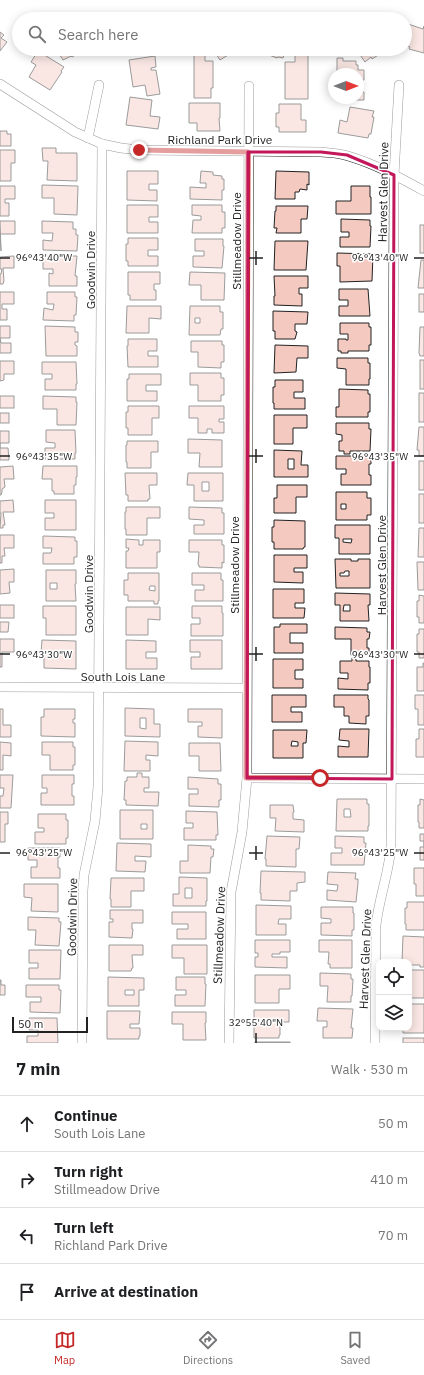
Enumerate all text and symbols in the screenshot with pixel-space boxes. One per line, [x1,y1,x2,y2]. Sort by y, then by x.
search box [12,12,412,56]
icon: search [26,23,48,45]
text: Search here [58,25,138,44]
north arrow [328,68,364,104]
street label: Richland Park Drive [168,132,273,147]
route end [130,141,148,159]
street label: Harvest Glen Drive [375,141,391,242]
street label: Stillmeadow Drive [229,192,244,290]
street label: Goodwin Drive [83,230,98,309]
text: 96°43'40"W [16,251,72,264]
text: 96°43'40"W [352,251,408,264]
text: 96°43'35"W [16,450,72,463]
text: 96°43'35"W [352,450,408,463]
street label: Harvest Glen Drive [374,514,389,615]
street label: Stillmeadow Drive [227,516,242,614]
street label: Goodwin Drive [81,554,96,633]
text: 96°43'30"W [16,648,72,661]
text: 96°43'30"W [352,648,408,661]
street label: South Lois Lane [81,669,166,684]
route start [311,769,329,787]
text: 96°43'25"W [16,846,72,859]
text: 96°43'25"W [352,846,408,859]
street label: Goodwin Drive [64,877,80,956]
street label: Stillmeadow Drive [210,886,228,984]
street label: Harvest Glen Drive [356,908,374,1009]
map controls [376,959,412,1031]
button: locate [376,959,412,995]
button: layers [376,995,412,1031]
scale bar [12,1015,88,1034]
text: 32°55'40"N [229,1016,283,1029]
text: 50 m [18,1017,43,1031]
text: 7 min [16,1058,60,1080]
text: Walk · 530 m [331,1061,408,1078]
text: Continue [54,1106,118,1125]
icon: ahead [16,1113,38,1135]
text: 50 m [378,1115,408,1132]
text: South Lois Lane [54,1125,146,1142]
text: Turn right [54,1162,123,1181]
icon: right [16,1169,38,1191]
text: 410 m [370,1171,408,1188]
text: Stillmeadow Drive [54,1181,160,1198]
text: Turn left [54,1218,114,1237]
icon: left [16,1225,38,1247]
text: 70 m [378,1227,408,1244]
text: Richland Park Drive [54,1237,168,1254]
icon: arrive [16,1281,38,1303]
text: Arrive at destination [54,1282,198,1301]
tab: Map [54,1329,76,1367]
tab: Directions [183,1329,233,1367]
tab: Saved [340,1329,370,1367]

